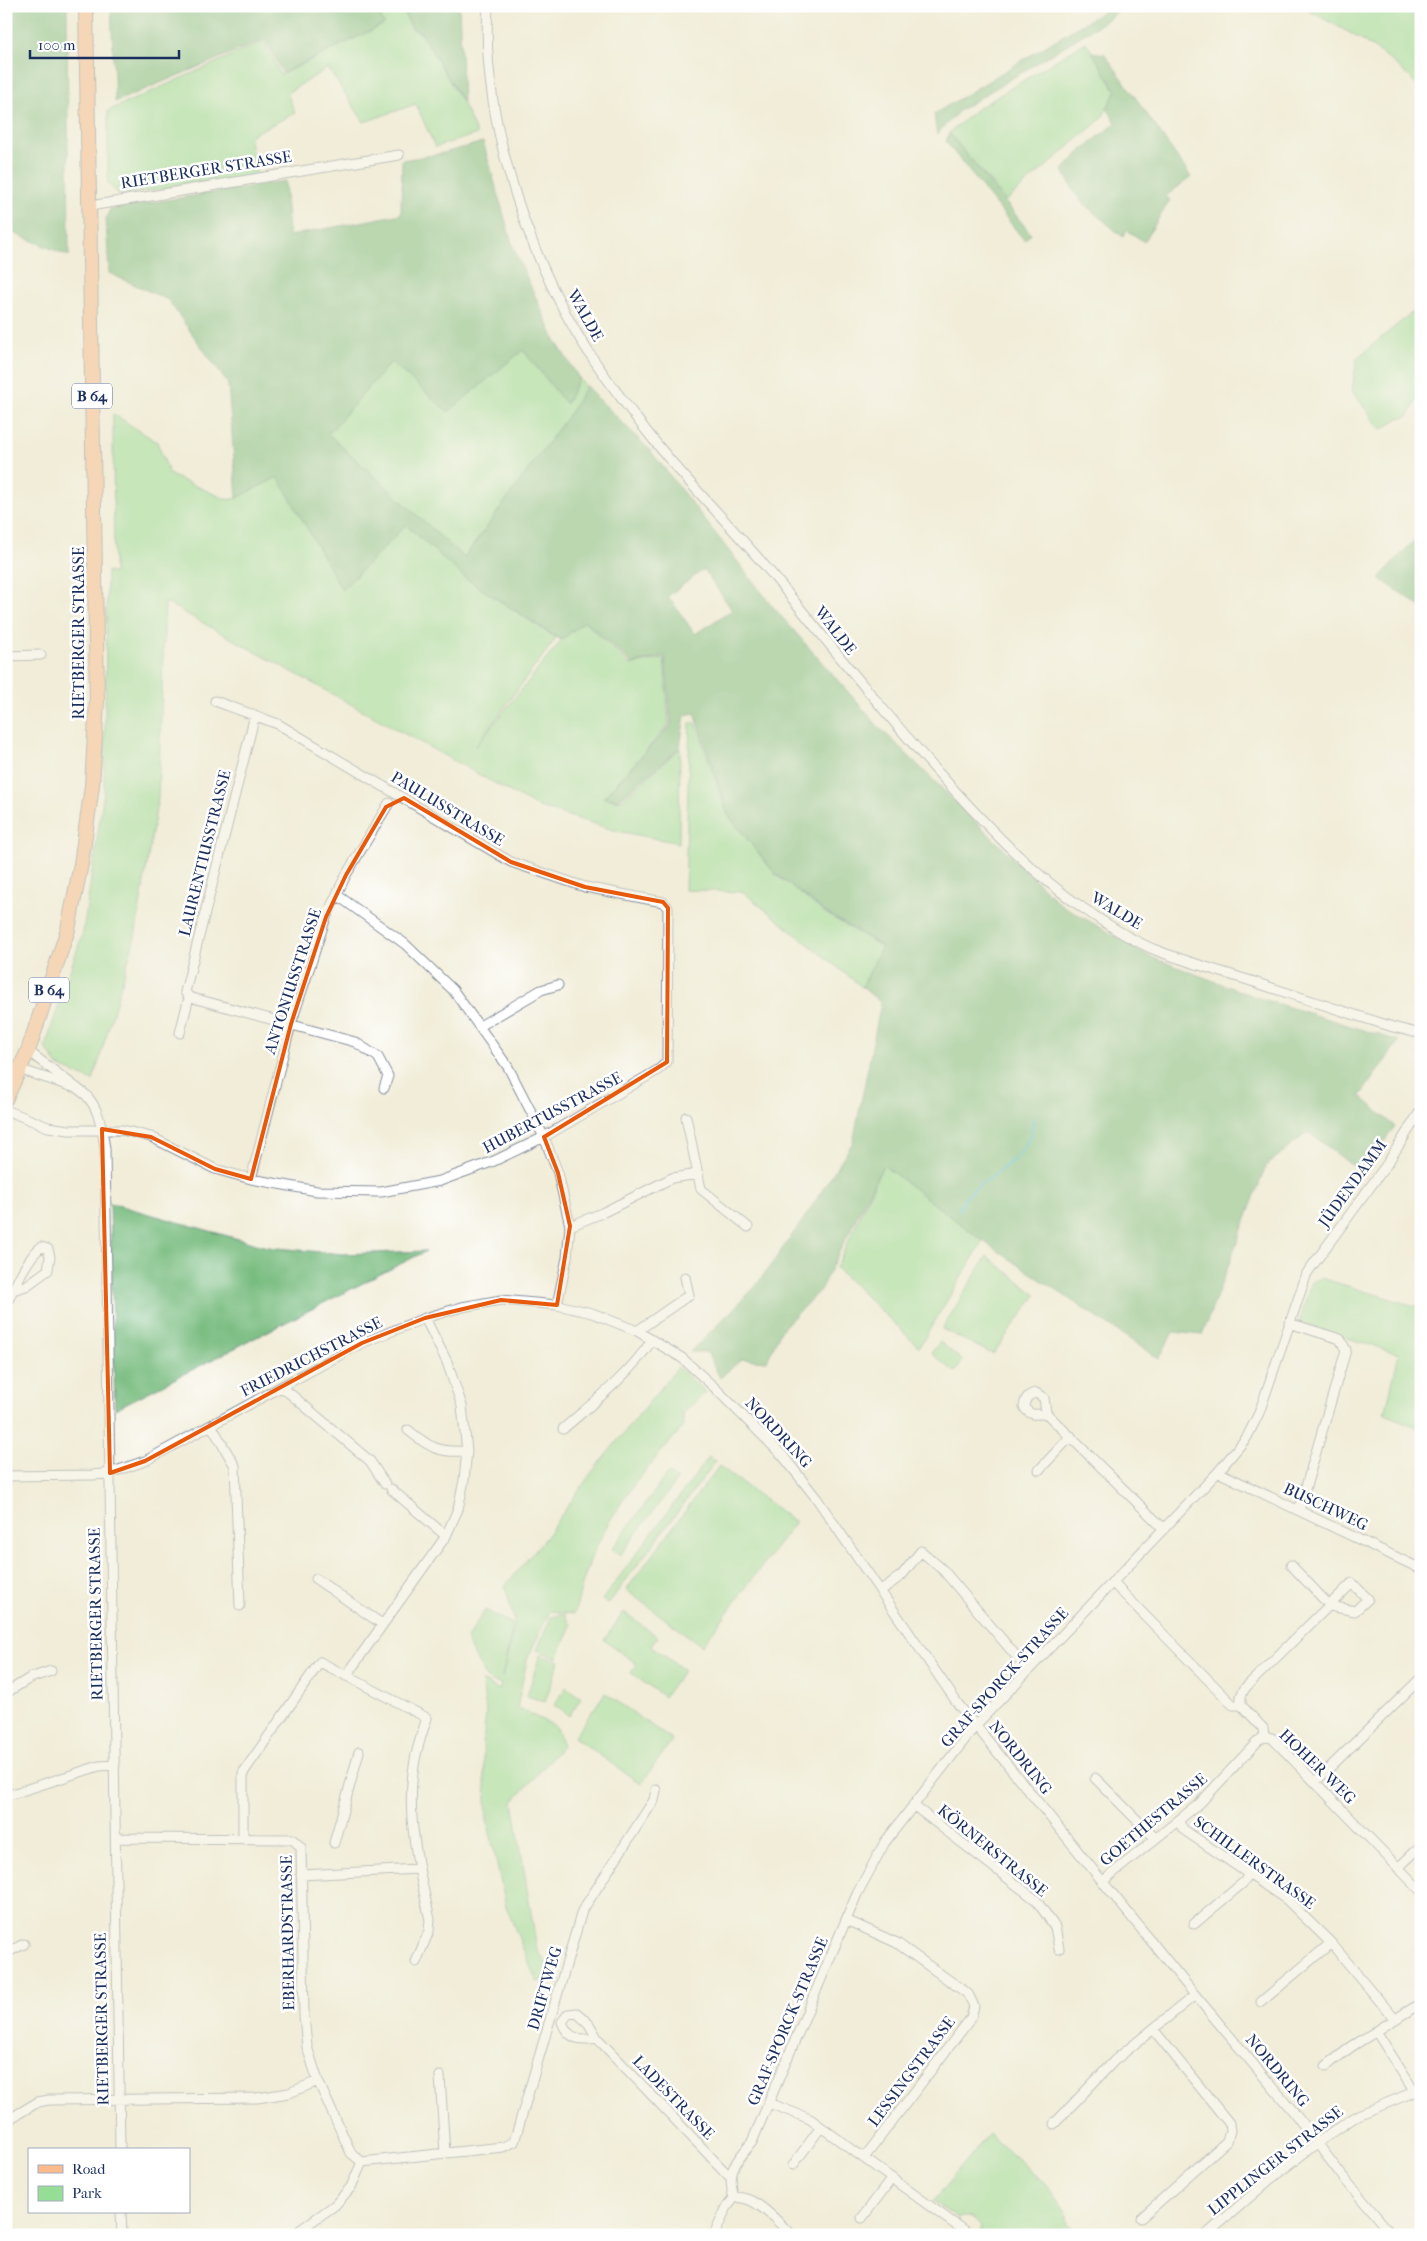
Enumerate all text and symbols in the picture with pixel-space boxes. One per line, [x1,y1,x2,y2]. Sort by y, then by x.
scale bar [30,28,179,60]
text: 100 m [38,36,76,54]
street label: RIETBERGER STRASSE [119,147,293,192]
street label: WALDE [563,285,608,345]
road number: B 64 [72,384,112,408]
street label: RIETBERGER STRASSE [69,546,88,720]
street label: WALDE [810,601,861,659]
street label: PAULUSSTRASSE [388,767,508,850]
street label: LAURENTIUSSTRASSE [175,768,234,938]
street label: WALDE [1087,887,1146,933]
street label: ANTONIUSSTRASSE [260,906,325,1057]
road number: B 64 [29,978,69,1002]
street label: HUBERTUSSTRASSE [479,1068,625,1157]
street label: JÜDENDAMM [1313,1135,1391,1233]
street label: FRIEDRICHSTRASSE [237,1312,386,1400]
street label: NORDRING [741,1393,816,1471]
street label: BUSCHWEG [1280,1479,1371,1534]
street label: RIETBERGER STRASSE [84,1527,107,1701]
street label: GRAF-SPORCK-STRASSE [937,1603,1072,1751]
street label: NORDRING [985,1717,1056,1798]
street label: HOHER WEG [1275,1725,1360,1808]
street label: GOETHESTRASSE [1096,1769,1211,1870]
street label: KÖRNERSTRASSE [934,1800,1052,1901]
street label: SCHILLERSTRASSE [1190,1812,1319,1913]
street label: EBERHARDSTRASSE [277,1855,298,2011]
street label: RIETBERGER STRASSE [90,1932,113,2106]
street label: GRAF-SPORCK-STRASSE [743,1934,832,2108]
street label: DRIFTWEG [523,1944,566,2032]
street label: LESSINGSTRASSE [864,2012,959,2130]
street label: NORDRING [1242,2030,1314,2111]
street label: LADESTRASSE [629,2051,719,2143]
street label: LIPPLINGER STRASSE [1204,2102,1347,2219]
legend [28,2148,190,2214]
text: Road [72,2160,106,2178]
text: Park [72,2184,102,2202]

